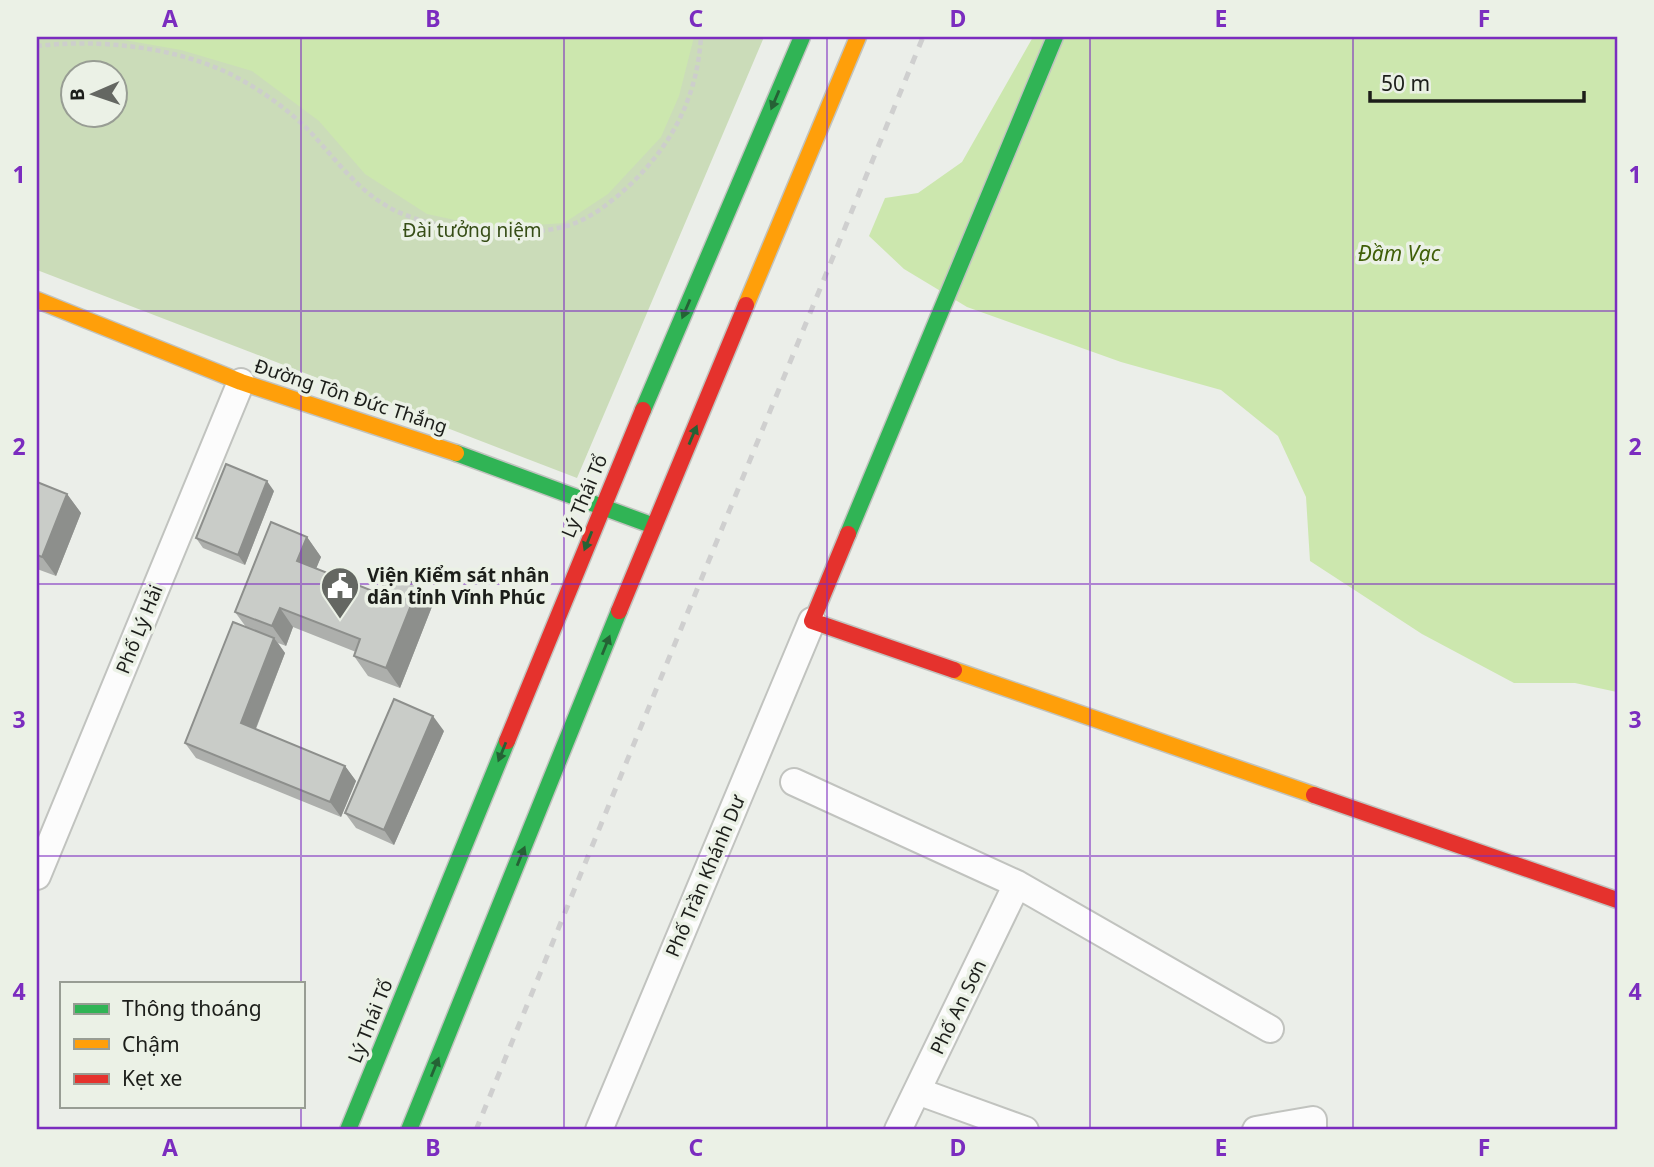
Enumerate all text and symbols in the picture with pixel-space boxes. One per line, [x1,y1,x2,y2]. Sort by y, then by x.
text: A [162,2,178,34]
text: B [425,2,441,34]
text: C [689,2,704,34]
text: D [950,2,966,34]
text: E [1215,2,1227,34]
text: F [1478,2,1490,34]
north arrow [60,60,130,130]
scale bar [1370,60,1584,104]
text: 50 m [1381,69,1430,97]
text: B [64,88,90,101]
one-way arrow [769,89,780,110]
text: 1 [12,158,26,190]
text: 1 [1628,158,1642,190]
park label: Đài tưởng niệm [402,217,542,243]
water label: Đầm Vạc [1358,239,1441,267]
one-way arrow [680,299,692,319]
street label: Đường Tôn Đức Thắng [251,353,451,439]
one-way arrow [687,424,698,445]
text: 2 [12,430,26,462]
text: 2 [1628,430,1642,462]
street label: Lý Thái Tổ [555,450,613,542]
one-way arrow [582,531,594,551]
place label: Viện Kiểm sát nhân dân tỉnh Vĩnh Phúc [367,562,549,610]
public building icon: Viện Kiểm sát nhân dân tỉnh Vĩnh Phúc [319,565,361,620]
street label: Phố Lý Hải [109,581,169,677]
one-way arrow [601,635,612,656]
text: 3 [12,703,26,735]
text: 3 [1628,703,1642,735]
one-way arrow [497,741,508,762]
street label: Phố Trần Khánh Dư [659,790,751,961]
one-way arrow [515,846,526,867]
street label: Phố An Sơn [924,955,992,1059]
text: 4 [12,975,26,1007]
street label: Lý Thái Tổ [341,975,399,1067]
text: 4 [1628,975,1642,1007]
legend [60,982,304,1108]
text: Thông thoáng [122,994,262,1022]
text: Chậm [122,1030,180,1058]
one-way arrow [429,1056,440,1077]
text: Kẹt xe [122,1064,182,1092]
text: A [162,1131,178,1163]
text: B [425,1131,441,1163]
text: C [689,1131,704,1163]
text: D [950,1131,966,1163]
text: E [1215,1131,1227,1163]
text: F [1478,1131,1490,1163]

